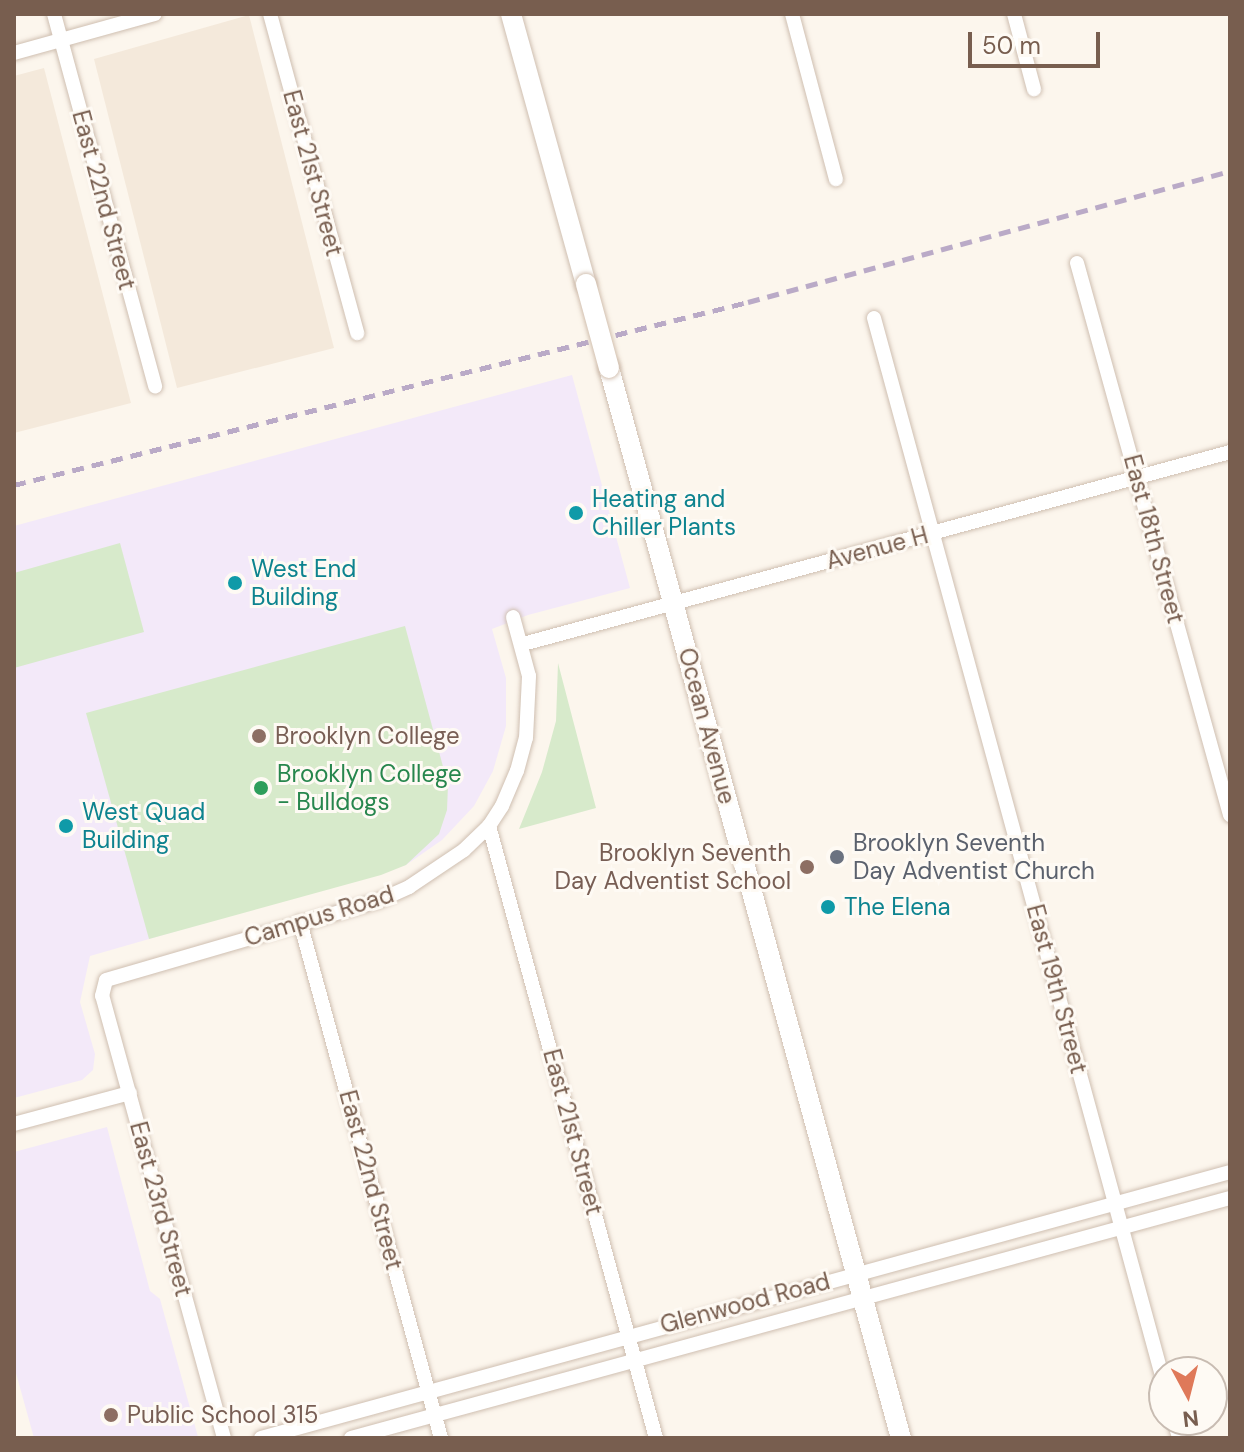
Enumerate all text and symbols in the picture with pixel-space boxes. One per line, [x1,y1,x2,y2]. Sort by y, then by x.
scale bar [972,16,1104,66]
text: 50 m [982,30,1041,61]
street label: East 21st Street [277,87,349,259]
street label: East 22nd Street [66,107,142,293]
street label: East 18th Street [1118,451,1190,627]
place label: Heating and Chiller Plants [592,485,736,541]
marker: Heating and Chiller Plants [567,504,585,522]
street label: Avenue H [823,521,931,575]
place label: West End Building [251,555,356,611]
marker: West End Building [226,574,244,592]
street label: Ocean Avenue [672,645,742,807]
place label: Brooklyn College [275,722,460,750]
marker: Brooklyn College [250,727,268,745]
place label: Brooklyn College - Bulldogs [277,760,462,816]
marker: Brooklyn College - Bulldogs [252,779,270,797]
place label: West Quad Building [82,798,205,854]
marker: West Quad Building [57,817,75,835]
place label: Brooklyn Seventh Day Adventist Church [853,829,1095,885]
place label: Brooklyn Seventh Day Adventist School [555,839,791,895]
marker: Brooklyn Seventh Day Adventist Church [828,848,846,866]
marker: Brooklyn Seventh Day Adventist School [798,858,816,876]
street label: Campus Road [241,880,397,952]
place label: The Elena [844,893,951,921]
marker: The Elena [819,898,837,916]
street label: East 19th Street [1021,901,1093,1077]
street label: East 21st Street [537,1046,609,1218]
street label: East 22nd Street [333,1087,409,1273]
street label: East 23rd Street [124,1118,198,1300]
street label: Glenwood Road [657,1266,833,1340]
north arrow [1148,1356,1228,1436]
place label: Public School 315 [127,1401,318,1429]
text: N [1181,1403,1200,1434]
marker: Public School 315 [102,1406,120,1424]

